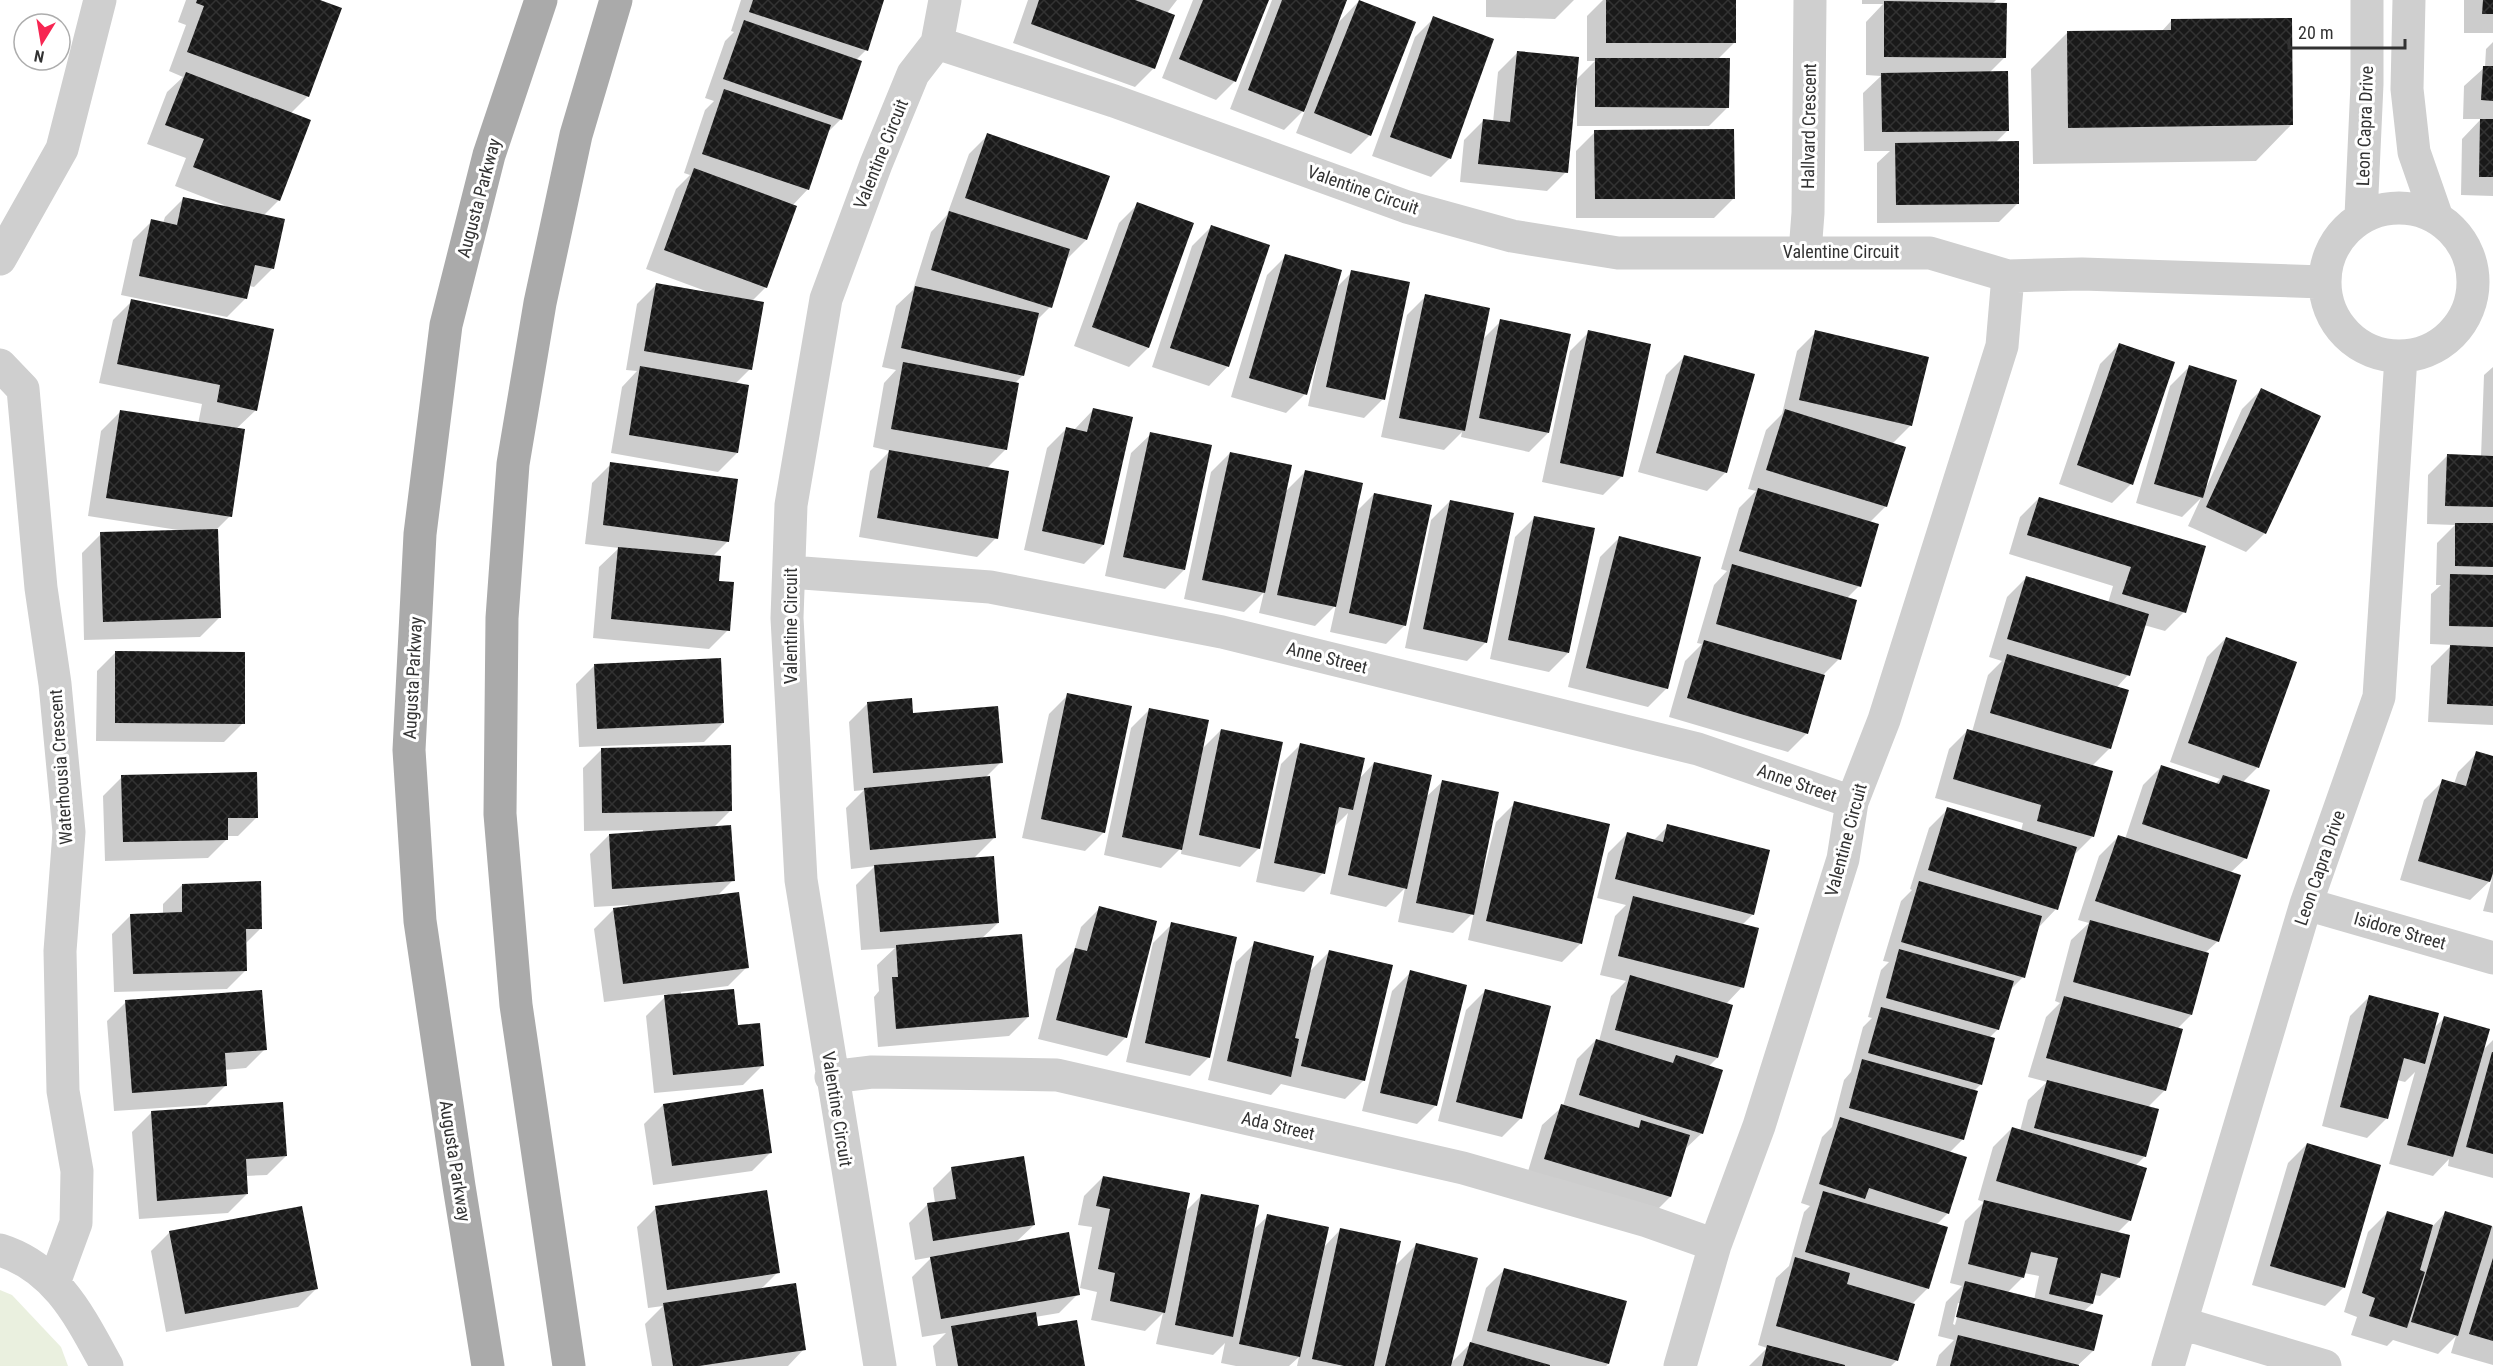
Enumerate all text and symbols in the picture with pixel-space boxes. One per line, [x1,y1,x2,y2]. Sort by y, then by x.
north arrow [12,12,72,72]
scale bar [2289,12,2404,50]
text: 20 m [2298,22,2333,43]
text: N [33,46,46,66]
street label: Hallvard Crescent [1797,63,1820,189]
street label: Leon Capra Drive [2352,65,2377,187]
street label: Valentine Circuit [849,96,912,212]
street label: Augusta Parkway [453,135,505,260]
street label: Valentine Circuit [1305,161,1422,218]
street label: Valentine Circuit [1783,241,1899,262]
street label: Valentine Circuit [780,568,801,684]
street label: Augusta Parkway [399,616,426,740]
street label: Anne Street [1285,637,1370,678]
street label: Waterhousia Crescent [45,689,76,845]
street label: Anne Street [1755,759,1840,806]
street label: Valentine Circuit [1820,781,1871,899]
street label: Leon Capra Drive [2290,808,2349,928]
street label: Isidore Street [2352,907,2449,954]
street label: Valentine Circuit [818,1050,857,1168]
street label: Augusta Parkway [436,1099,476,1224]
street label: Ada Street [1240,1107,1317,1144]

